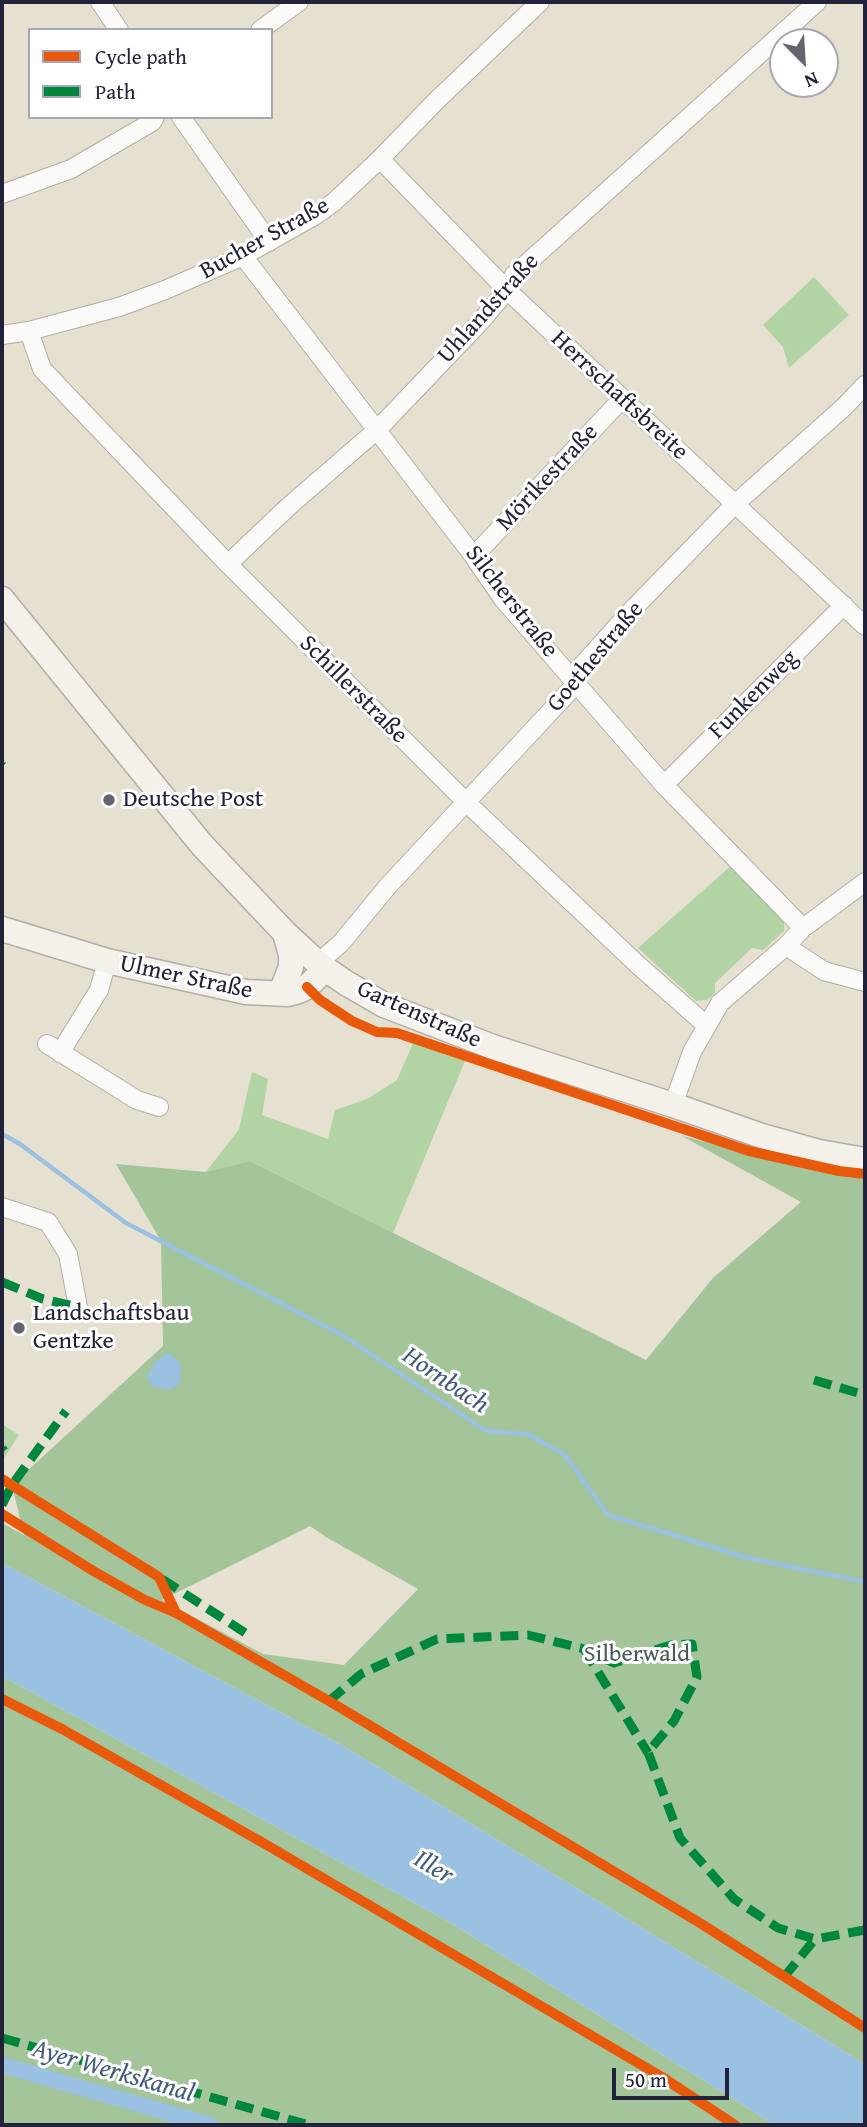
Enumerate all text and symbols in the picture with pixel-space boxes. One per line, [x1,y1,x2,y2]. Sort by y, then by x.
legend [28,28,273,119]
north arrow [769,28,839,98]
text: Cycle path [95,41,187,72]
text: N [800,65,823,96]
text: Path [95,76,135,107]
street label: Bucher Straße [195,192,335,286]
street label: Uhlandstraße [432,248,546,370]
street label: Herrschaftsbreite [544,325,694,467]
street label: Mörikestraße [491,419,605,537]
street label: Silcherstraße [458,540,564,664]
street label: Goethestraße [542,596,650,718]
street label: Schillerstraße [293,630,413,750]
street label: Funkenweg [703,644,805,746]
place label: Deutsche Post [123,786,263,814]
marker: Deutsche Post [101,792,117,808]
street label: Ulmer Straße [117,950,255,1006]
street label: Gartenstraße [352,975,486,1055]
place label: Landschaftsbau Gentzke [33,1300,189,1356]
marker: Landschaftsbau Gentzke [11,1320,27,1336]
water label: Hornbach [396,1341,494,1421]
park label: Silberwald [584,1641,690,1669]
water label: Iller [408,1844,458,1892]
water label: Ayer Werkskanal [29,2034,197,2110]
scale bar [615,2054,732,2098]
text: 50 m [625,2064,667,2095]

